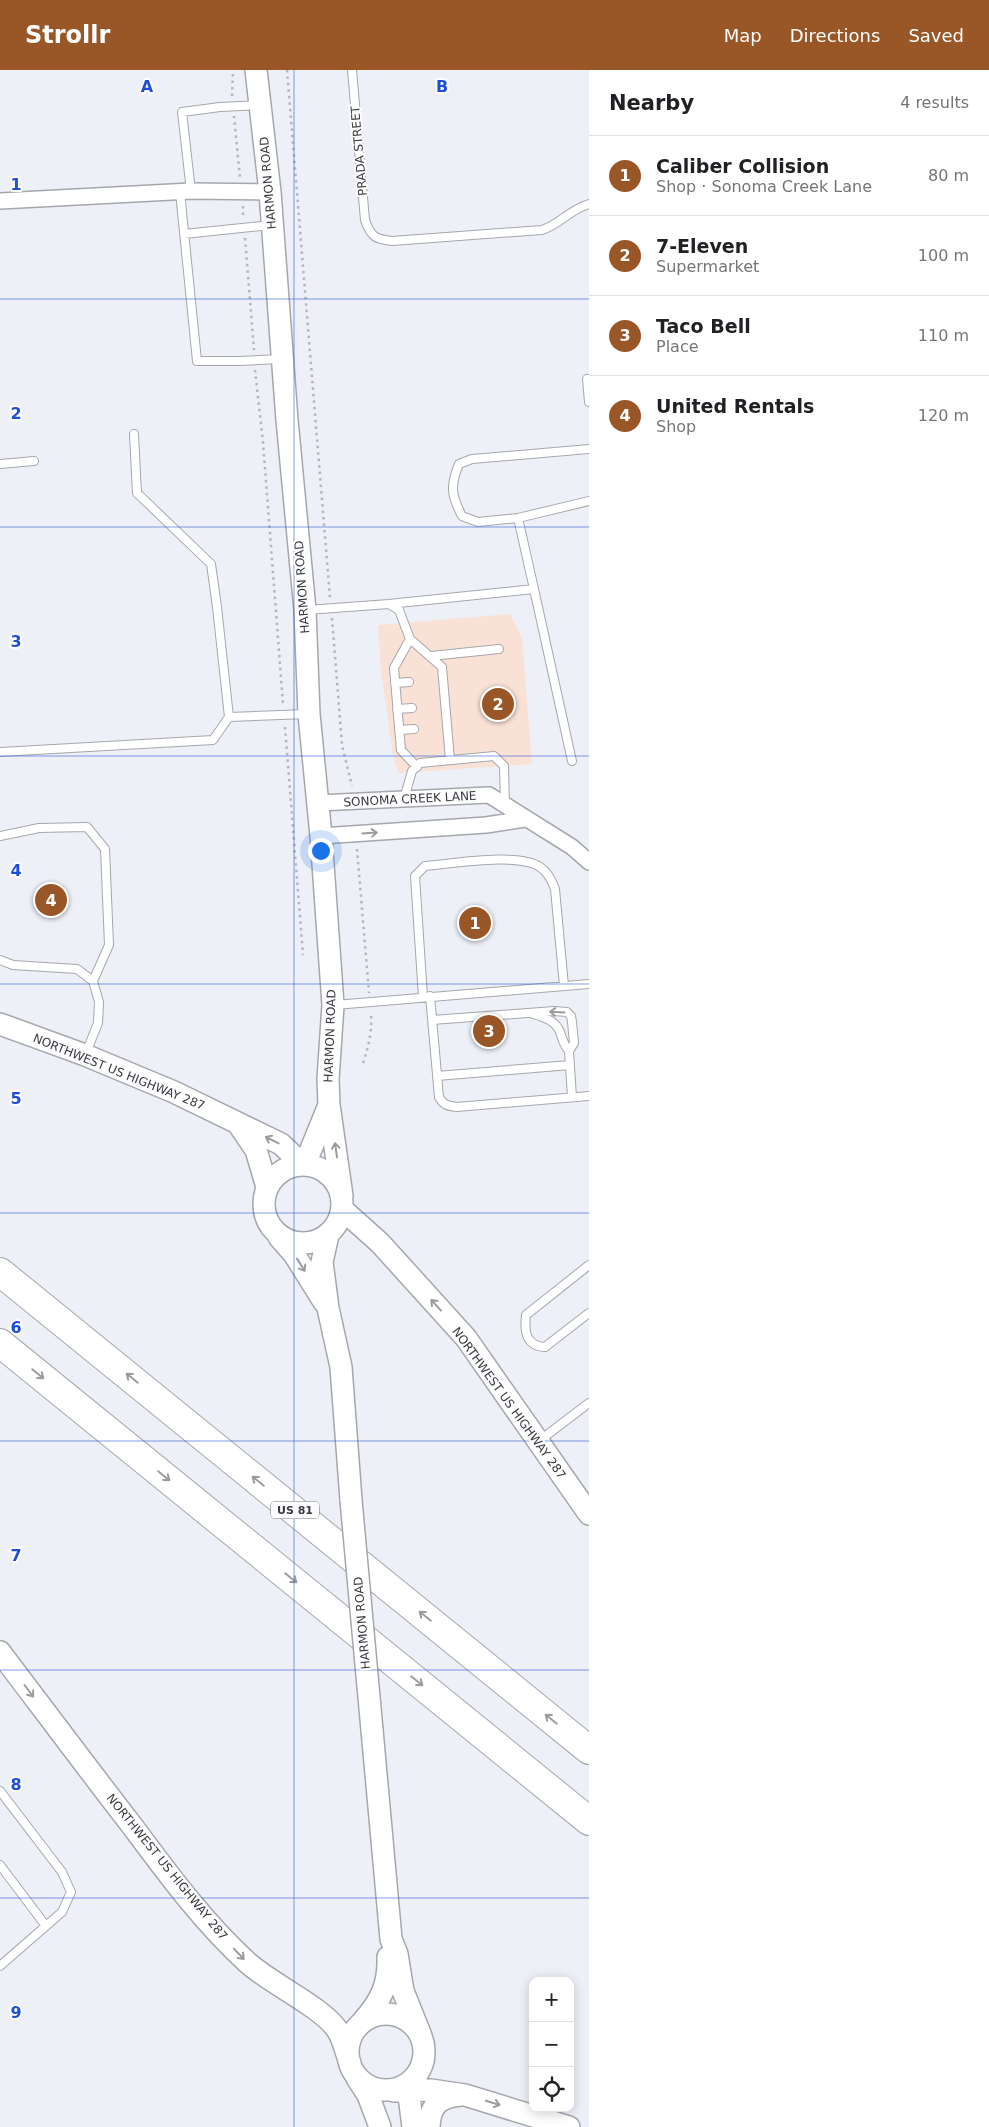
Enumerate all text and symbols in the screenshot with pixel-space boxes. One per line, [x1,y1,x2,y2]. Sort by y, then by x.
text: Strollr [25,21,110,49]
text: Map [724,25,762,46]
text: Directions [790,25,880,46]
text: Saved [908,25,964,46]
text: A [141,77,154,96]
text: B [436,77,448,96]
text: Nearby [609,91,694,115]
text: 4 results [900,93,969,112]
street label: PRADA STREET [348,105,370,197]
street label: HARMON ROAD [257,136,279,230]
text: Caliber Collision [656,155,829,177]
text: 1 [619,166,631,185]
text: 80 m [928,166,969,185]
text: 1 [10,175,22,194]
text: Shop · Sonoma Creek Lane [656,177,872,196]
text: 7-Eleven [656,235,748,257]
text: 2 [619,246,631,265]
text: 100 m [918,246,969,265]
text: Supermarket [656,257,759,276]
text: Taco Bell [656,315,751,337]
text: 3 [619,326,631,345]
text: 110 m [918,326,969,345]
text: Place [656,337,699,356]
text: United Rentals [656,395,814,417]
text: 2 [10,404,22,423]
text: 4 [619,406,631,425]
text: 120 m [918,406,969,425]
text: Shop [656,417,696,436]
street label: HARMON ROAD [292,540,312,634]
text: 3 [10,632,22,651]
pin: 2 [482,685,514,723]
street label: SONOMA CREEK LANE [343,789,477,809]
one-way arrow [361,828,377,837]
your location [308,838,334,864]
text: 4 [10,861,22,880]
pin: 4 [35,881,67,919]
pin: 1 [459,904,491,942]
street label: HARMON ROAD [321,989,339,1083]
one-way arrow [549,1007,565,1016]
pin: 3 [473,1012,505,1050]
street label: NORTHWEST US HIGHWAY 287 [31,1031,207,1113]
text: 5 [10,1089,22,1108]
one-way arrow [265,1135,280,1145]
one-way arrow [330,1143,340,1159]
one-way arrow [296,1258,306,1272]
one-way arrow [430,1299,441,1312]
text: 6 [10,1318,22,1337]
street label: NORTHWEST US HIGHWAY 287 [449,1324,569,1482]
one-way arrow [31,1368,44,1379]
one-way arrow [126,1373,139,1384]
one-way arrow [158,1471,171,1482]
one-way arrow [252,1475,265,1486]
road number: US 81 [271,1502,319,1518]
text: 7 [10,1546,22,1565]
one-way arrow [284,1573,297,1584]
street label: HARMON ROAD [351,1576,373,1670]
one-way arrow [419,1611,432,1622]
one-way arrow [410,1675,423,1686]
one-way arrow [24,1684,35,1697]
one-way arrow [545,1713,558,1724]
text: 8 [10,1775,22,1794]
street label: NORTHWEST US HIGHWAY 287 [104,1791,230,1943]
one-way arrow [233,1948,245,1961]
map controls [529,1977,574,2112]
button: + [529,1977,574,2022]
text: 9 [10,2003,22,2022]
button: − [529,2022,574,2067]
button: locate [529,2067,574,2112]
one-way arrow [484,2099,500,2109]

